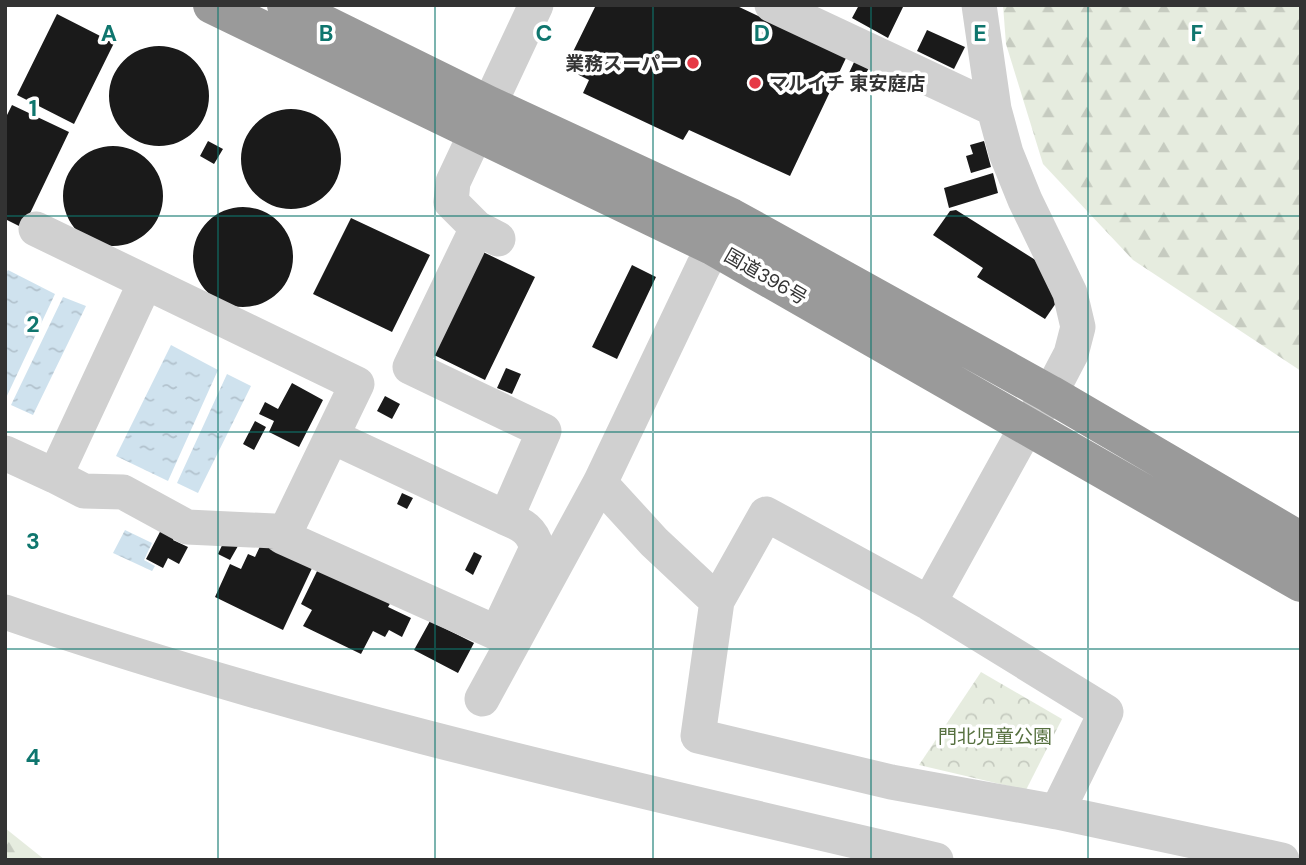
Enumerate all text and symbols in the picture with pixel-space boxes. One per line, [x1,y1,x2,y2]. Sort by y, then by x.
text: A [101,18,117,48]
text: B [319,18,333,48]
text: C [536,18,552,48]
text: D [754,18,770,48]
text: E [973,18,987,48]
text: F [1191,18,1204,48]
place label: 業務スーパー [565,51,679,76]
marker: 業務スーパー [685,55,701,71]
place label: マルイチ 東安庭店 [769,71,925,96]
marker: マルイチ 東安庭店 [747,75,763,91]
text: 1 [29,93,37,123]
street label: 国道396号 [720,243,812,310]
text: 2 [26,309,40,339]
text: 3 [26,526,40,556]
park label: 門北児童公園 [938,724,1052,749]
text: 4 [26,742,41,772]

